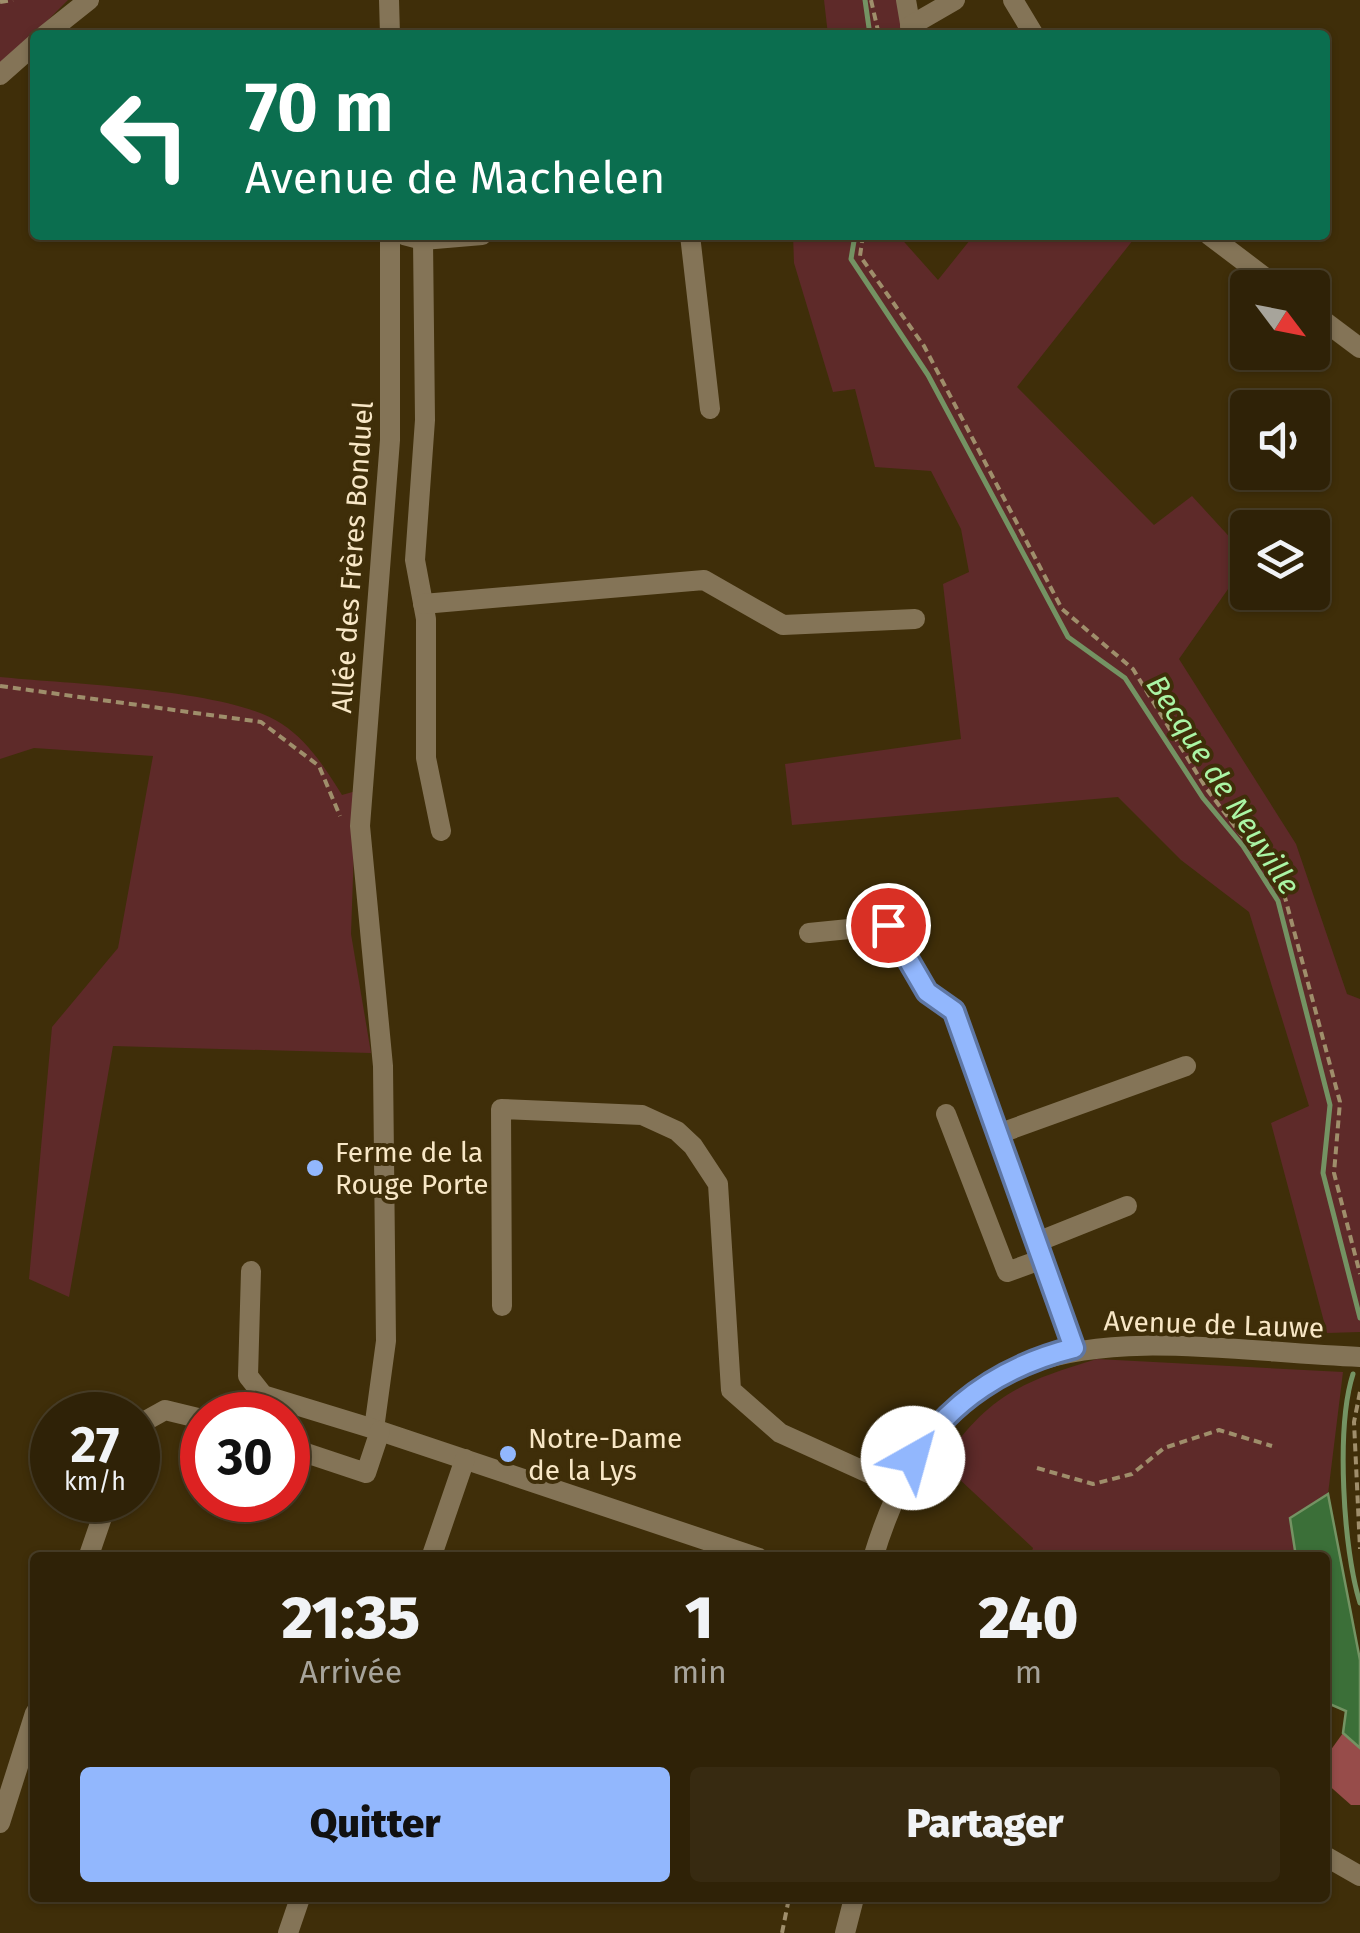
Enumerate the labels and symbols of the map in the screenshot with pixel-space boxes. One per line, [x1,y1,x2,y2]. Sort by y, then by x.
north arrow [1230,270,1330,370]
street label: Allée des Frères Bonduel [325,400,380,714]
water label: Becque de Neuville [1139,669,1307,901]
pin [846,883,931,968]
place label: Ferme de la Rouge Porte [335,1136,489,1201]
marker: Ferme de la Rouge Porte [304,1157,326,1179]
street label: Avenue de Lauwe [1103,1304,1325,1345]
speed limit sign: 30 [180,1392,310,1522]
position arrow [861,1406,965,1510]
place label: Notre-Dame de la Lys [528,1422,682,1487]
marker: Notre-Dame de la Lys [497,1443,519,1465]

